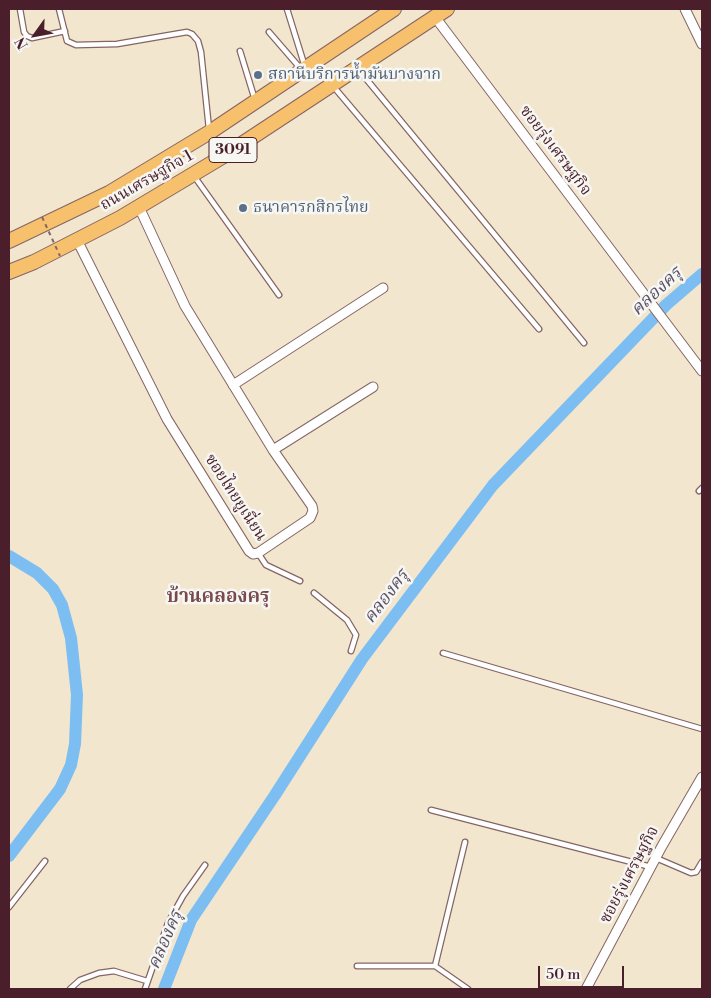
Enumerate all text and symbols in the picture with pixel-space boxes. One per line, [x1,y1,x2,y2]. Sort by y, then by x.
north arrow [10,10,60,60]
text: N [12,33,33,52]
place label: สถานีบริการน้ำมันบางจาก [268,65,441,85]
marker: สถานีบริการน้ำมันบางจาก [252,69,264,81]
street label: ซอยรุ่งเศรษฐกิจ [515,102,595,200]
road number: 3091 [209,138,257,162]
street label: ถนนเศรษฐกิจ 1 [97,147,197,215]
place label: ธนาคารกสิกรไทย [253,198,369,218]
marker: ธนาคารกสิกรไทย [237,202,249,214]
water label: คลองครุ [627,263,687,321]
street label: ซอยไทยยูเนี่ยน [200,451,270,545]
water label: คลองครุ [360,566,414,628]
district label: บ้านคลองครุ [167,586,269,608]
street label: ซอยรุ่งเศรษฐกิจ [596,823,664,927]
water label: คลองครุ [144,907,188,973]
scale bar [541,956,627,988]
text: 50 m [546,965,580,984]

